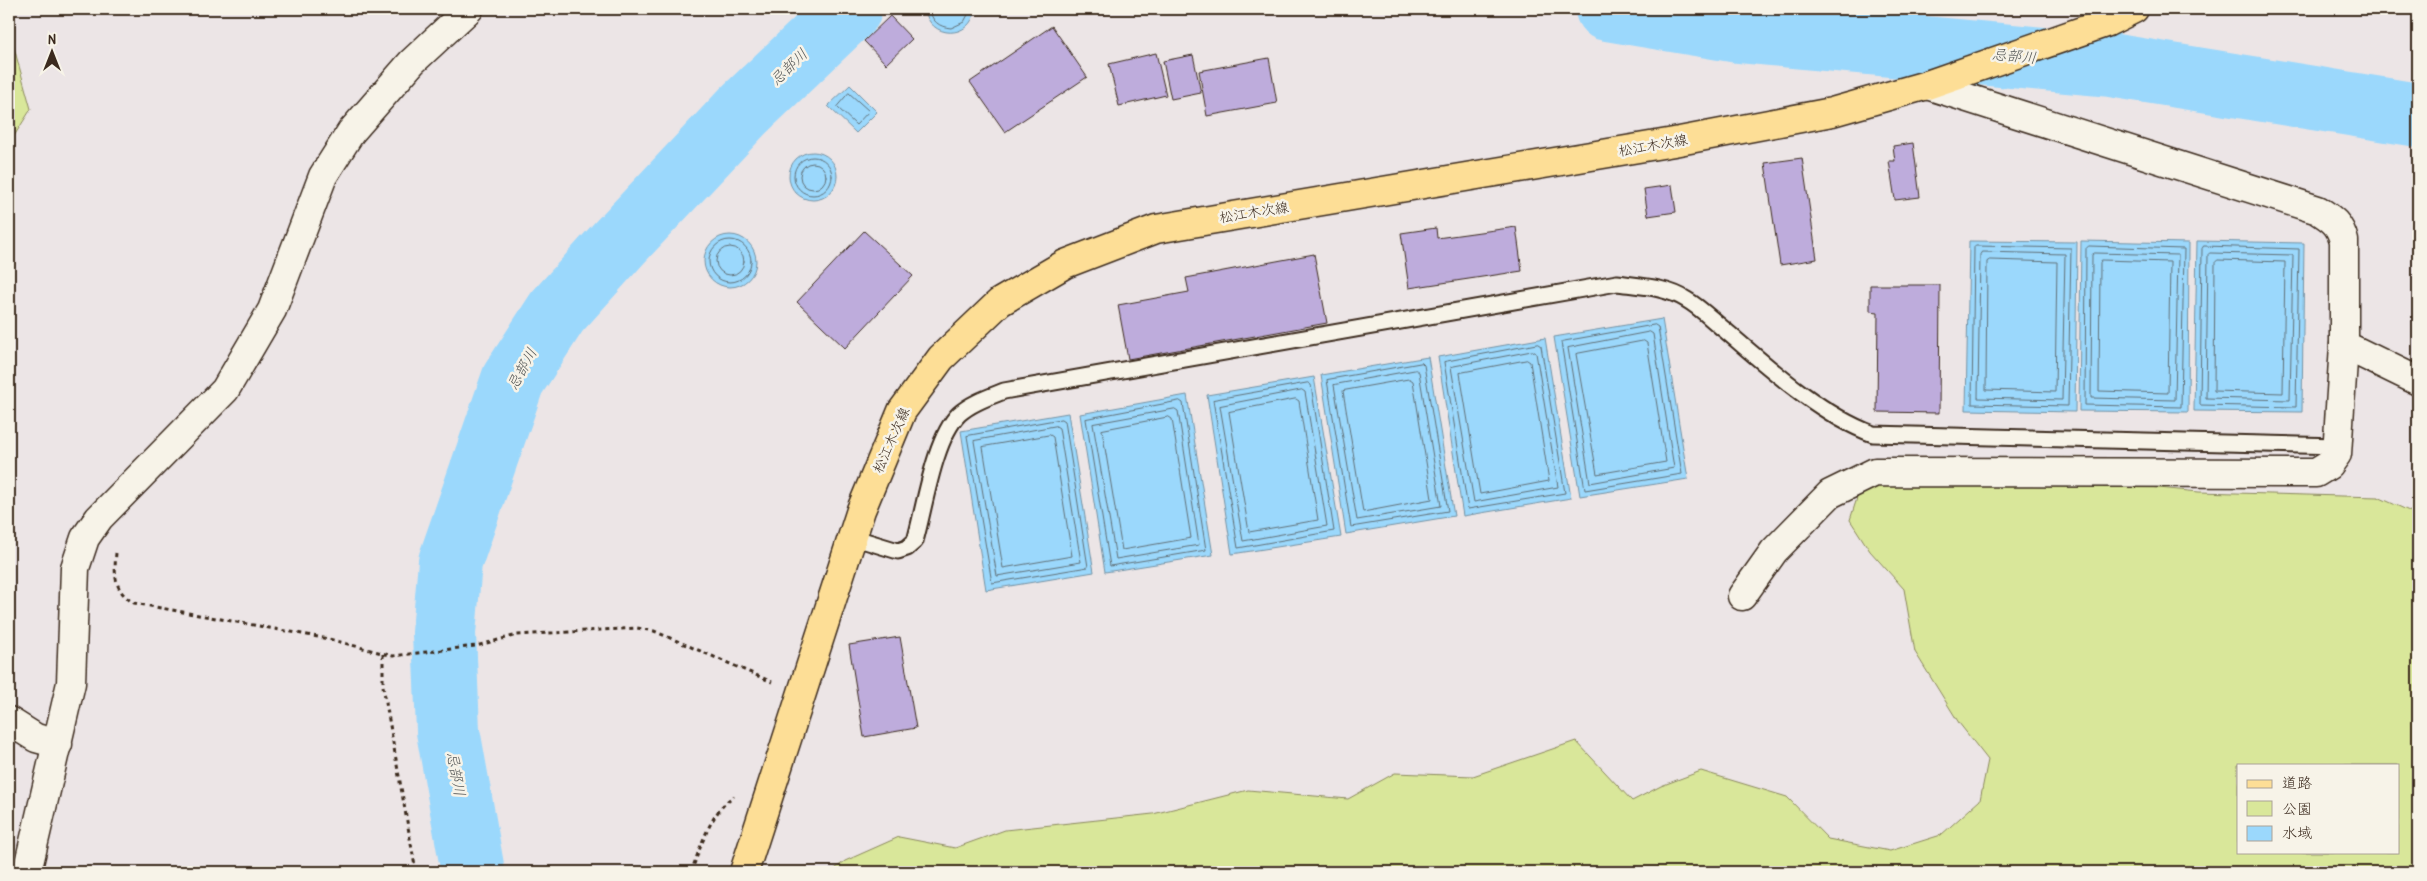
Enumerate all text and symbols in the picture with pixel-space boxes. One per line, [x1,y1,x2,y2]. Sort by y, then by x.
north arrow [28,28,78,78]
text: N [48,29,56,48]
water label: 忌部川 [765,43,812,90]
water label: 忌部川 [1991,43,2037,68]
street label: 松江木次線 [1617,129,1689,160]
street label: 松江木次線 [1218,197,1290,226]
water label: 忌部川 [501,344,542,394]
street label: 松江木次線 [868,404,913,476]
water label: 忌部川 [442,750,471,798]
legend [2237,764,2400,854]
text: 道路 [2282,772,2312,793]
text: 公園 [2282,798,2312,819]
text: 水域 [2282,822,2312,843]

